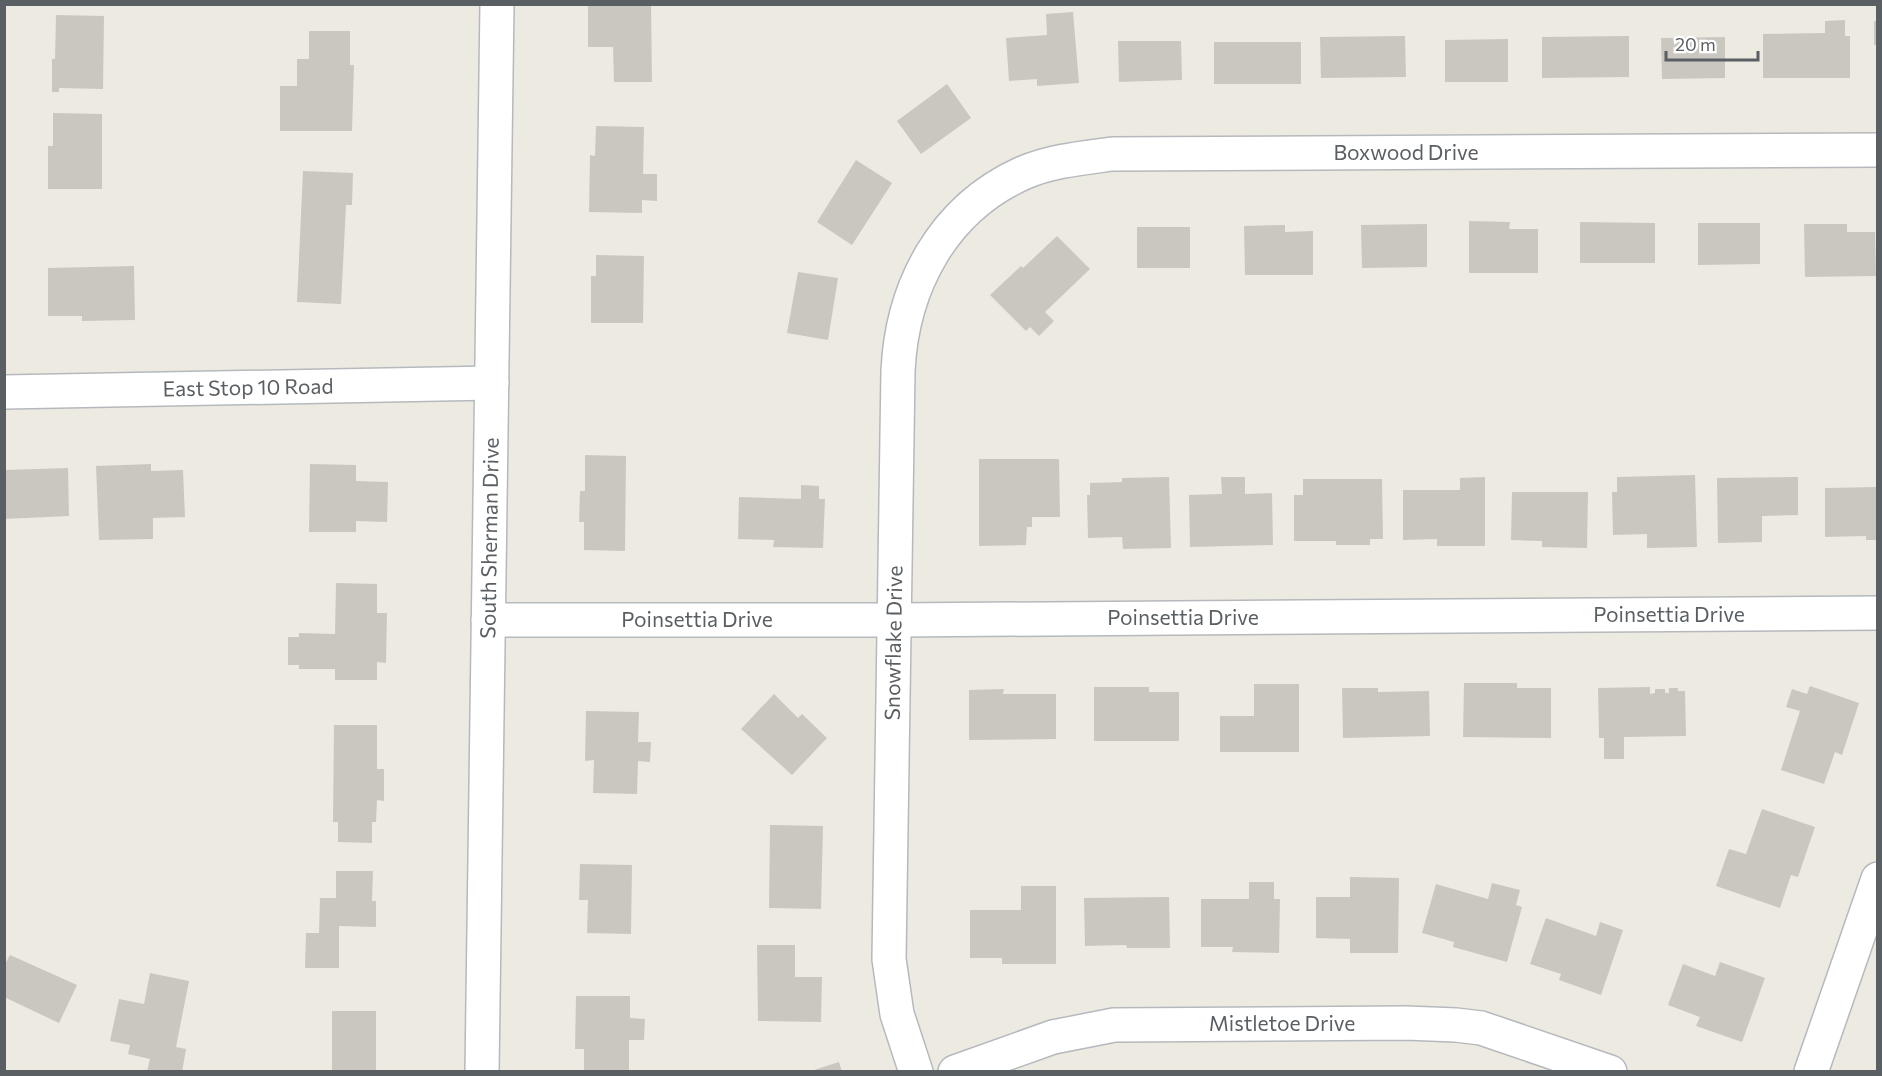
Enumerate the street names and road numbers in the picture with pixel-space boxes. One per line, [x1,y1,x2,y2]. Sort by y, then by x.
street label: Boxwood Drive [1333,139,1479,164]
street label: East Stop 10 Road [162,373,334,400]
street label: South Sherman Drive [474,437,503,639]
street label: Snowflake Drive [879,565,906,721]
street label: Poinsettia Drive [1593,601,1745,626]
street label: Poinsettia Drive [1107,604,1259,629]
street label: Poinsettia Drive [621,606,773,631]
street label: Mistletoe Drive [1209,1010,1355,1035]

